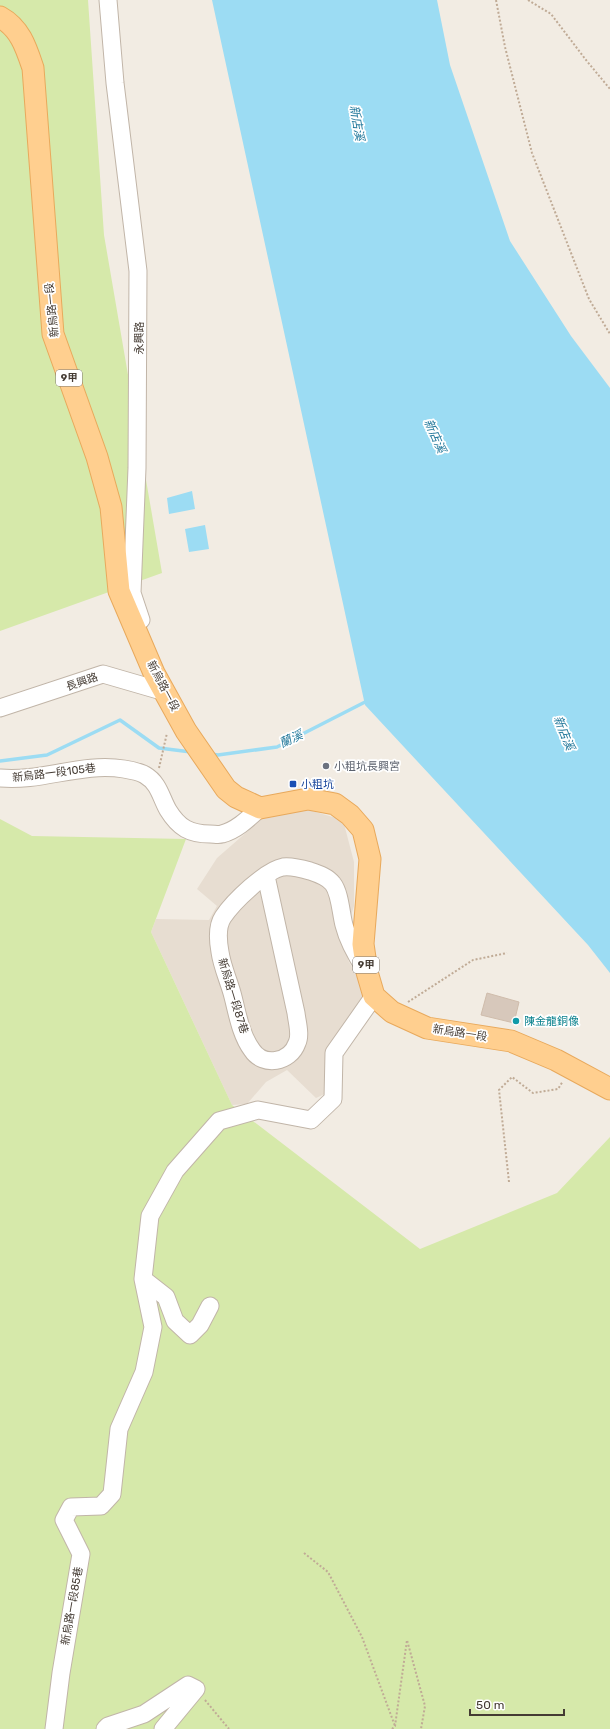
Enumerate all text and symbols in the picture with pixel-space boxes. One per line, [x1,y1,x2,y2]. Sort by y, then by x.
water label: 新店溪 [347,104,367,144]
street label: 新烏路一段 [43,282,61,338]
street label: 永興路 [133,322,146,355]
road number: 9甲 [56,370,82,386]
water label: 新店溪 [421,417,450,457]
street label: 新烏路一段 [144,659,182,713]
street label: 長興路 [64,670,100,694]
water label: 新店溪 [551,714,578,754]
water label: 蘭溪 [277,727,307,750]
place label: 小粗坑長興宮 [334,760,400,773]
street label: 新烏路一段105巷 [11,761,97,785]
marker: 小粗坑長興宮 [321,761,331,771]
place label: 小粗坑 [301,778,334,791]
marker: 小粗坑 [288,779,298,789]
street label: 新烏路一段87巷 [215,956,251,1036]
road number: 9甲 [353,957,379,973]
place label: 陳金龍銅像 [524,1015,579,1028]
marker: 陳金龍銅像 [511,1016,521,1026]
street label: 新烏路一段 [432,1022,488,1044]
street label: 新烏路一段85巷 [59,1566,85,1646]
scale bar [470,1691,564,1717]
text: 50 m [476,1698,504,1712]

